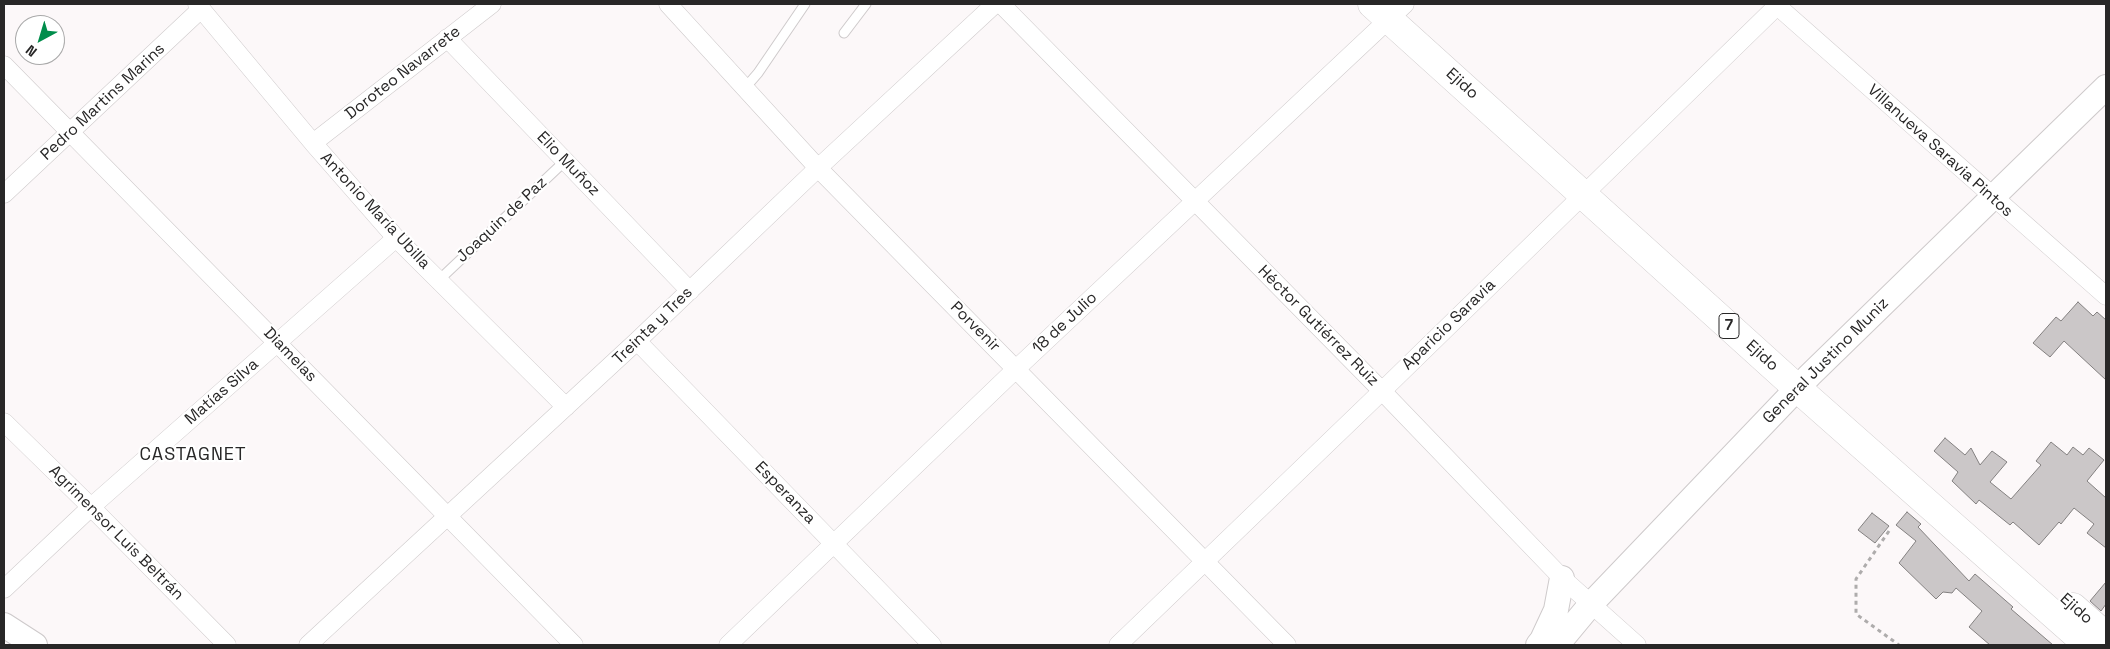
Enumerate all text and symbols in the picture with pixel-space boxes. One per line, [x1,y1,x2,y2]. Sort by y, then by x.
north arrow [15,15,65,65]
street label: Doroteo Navarrete [342,22,464,124]
street label: Pedro Martins Marins [37,39,169,165]
text: N [22,41,41,61]
street label: Ejido [1442,64,1482,104]
street label: Villanueva Saravia Pintos [1863,81,2017,221]
street label: Elio Muñoz [533,128,603,200]
street label: Antonio María Ubilla [316,149,434,273]
street label: Joaquin de Paz [453,173,551,267]
street label: Héctor Gutiérrez Ruiz [1254,262,1382,390]
street label: Aparicio Saravia [1398,276,1500,374]
street label: Treinta y Tres [609,283,697,369]
street label: 18 de Julio [1029,288,1101,358]
street label: General Justino Muniz [1759,294,1893,428]
street label: Porvenir [946,298,1004,356]
road number: 7 [1719,314,1739,338]
street label: Diamelas [259,324,321,386]
street label: Ejido [1742,336,1782,376]
street label: Matías Silva [181,355,263,429]
district label: CASTAGNET [138,444,248,466]
street label: Esperanza [750,458,820,528]
street label: Agrimensor Luis Beltrán [45,462,187,604]
street label: Ejido [2056,590,2096,628]

